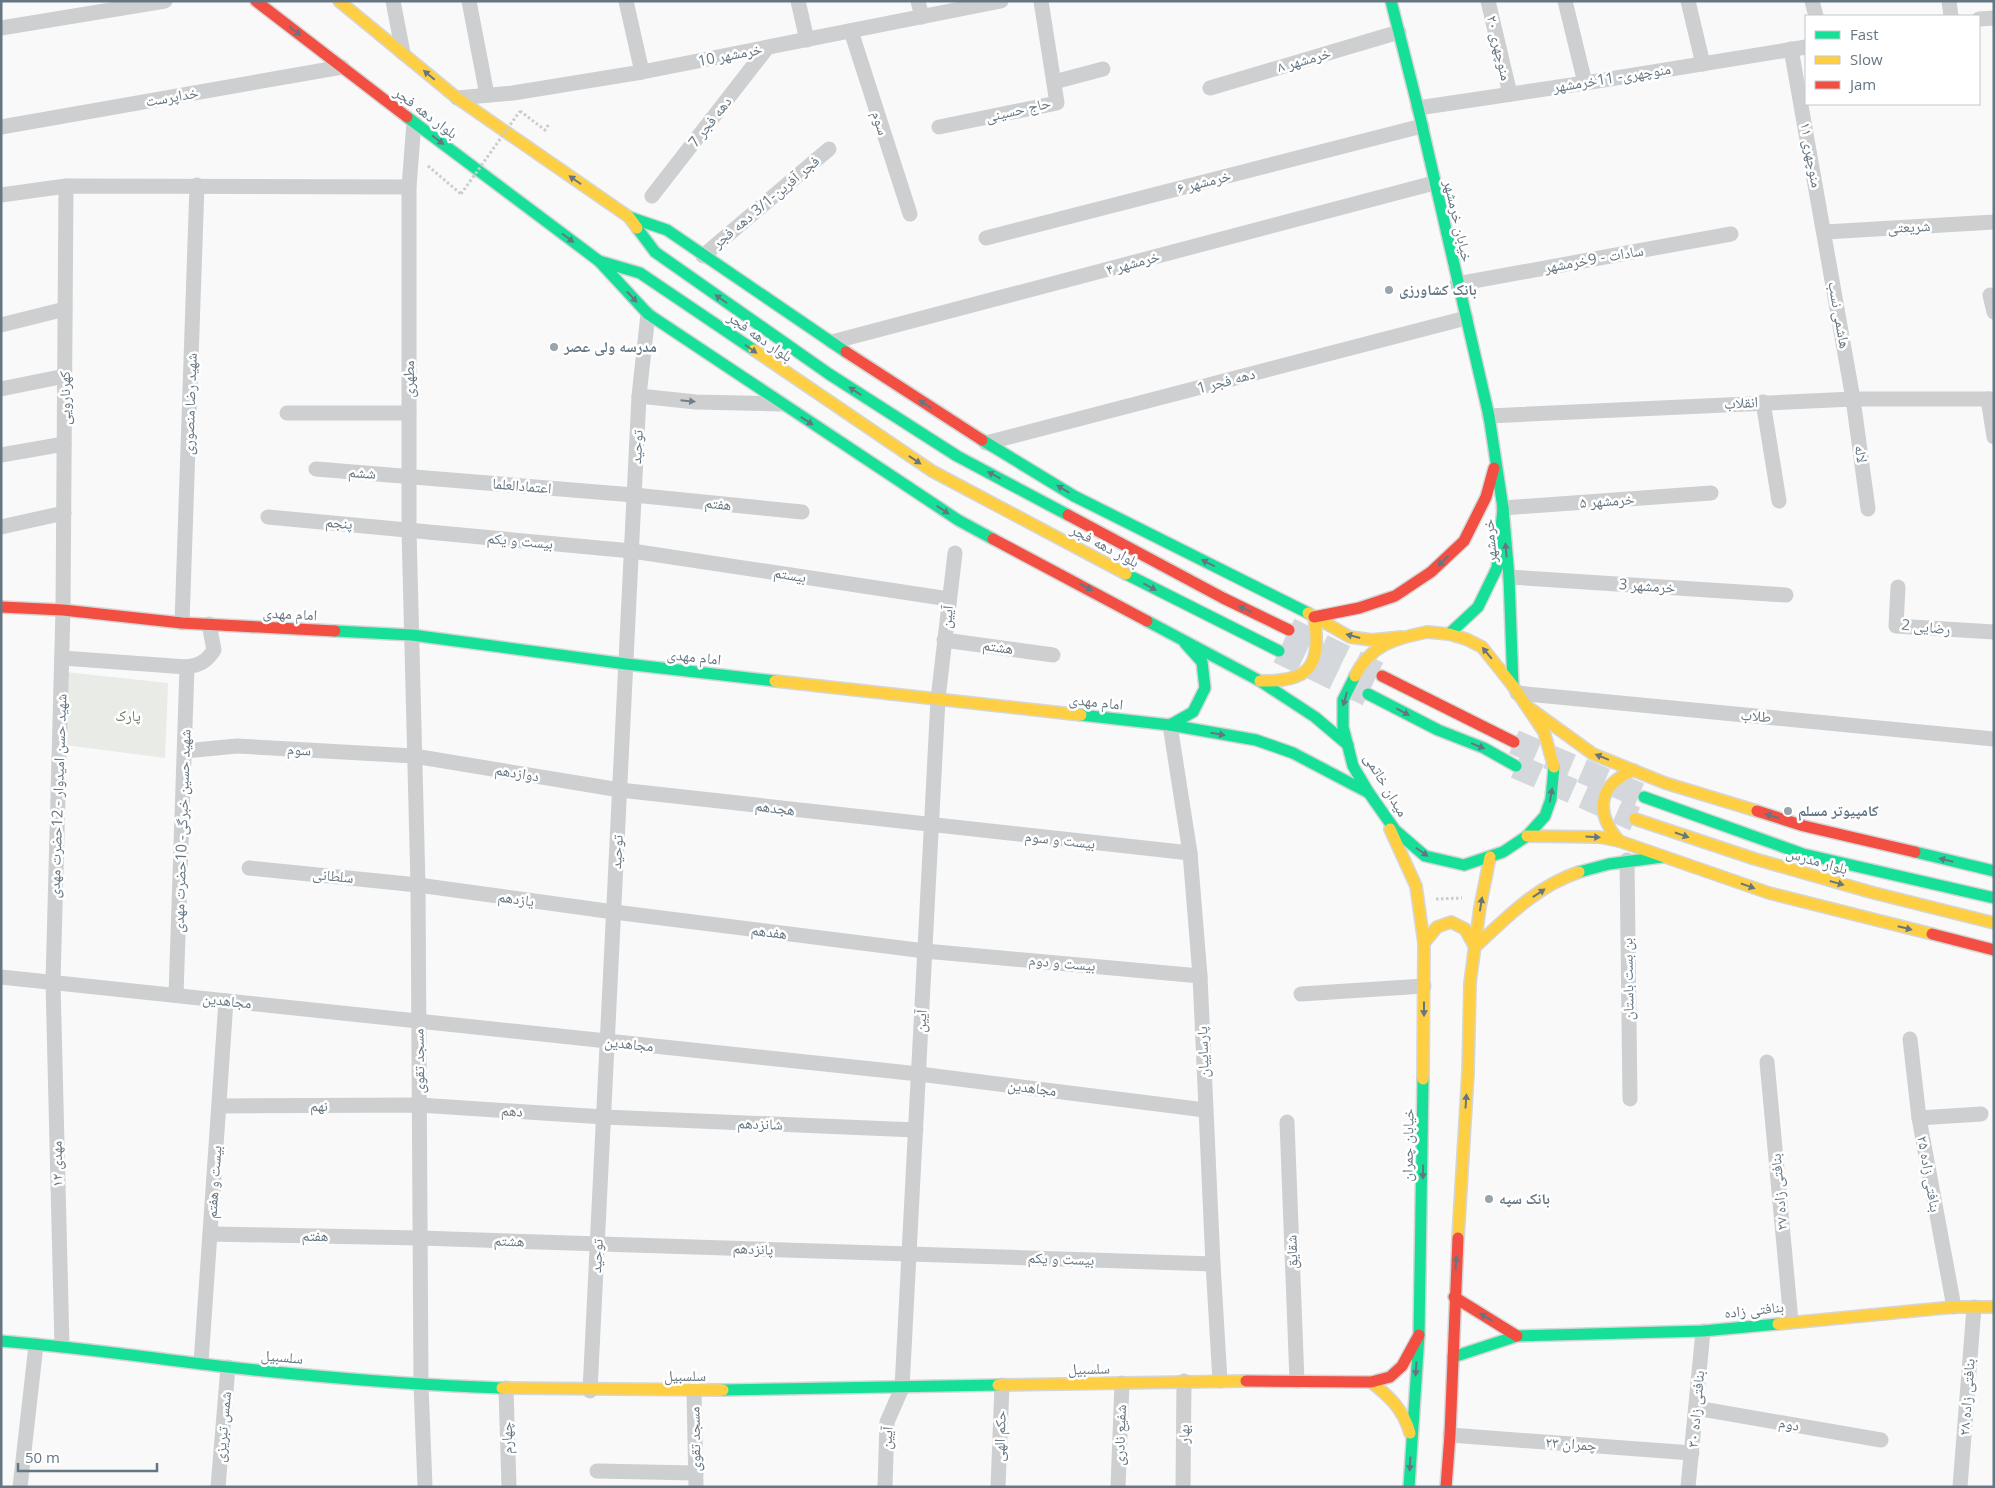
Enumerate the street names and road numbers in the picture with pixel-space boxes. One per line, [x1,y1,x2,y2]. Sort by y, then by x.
street label: منوچهری ۲۰ [1482,13,1517,83]
street label: خرمشهر 10 [696,38,764,70]
street label: خرمشهر ۸ [1275,42,1333,76]
street label: منوچهری- 11خرمشهر [1551,58,1672,97]
street label: خداپرست [144,81,200,111]
street label: بلوار دهه فجر [390,81,463,143]
street label: دهه فجر 7 [683,92,735,151]
street label: حاج حسینی [983,92,1053,127]
street label: سوم [867,108,894,138]
street label: منوچهری ۱۱ [1795,120,1828,189]
street label: فجر آفرین-3/1 دهه فجر [707,150,824,253]
street label: خرمشهر ۶ [1175,165,1233,197]
street label: خیابان خرمشهر [1439,177,1478,264]
street label: شریعتی [1887,215,1931,238]
street label: سادات - 9خرمشهر [1542,239,1645,277]
street label: خرمشهر ۴ [1104,245,1162,279]
street label: هاشمی نسب [1823,280,1856,350]
street label: بلوار دهه فجر [723,306,797,366]
street label: شهید رضا منصوری [177,352,202,455]
street label: مطهری [398,360,419,398]
street label: دهه فجر 1 [1194,363,1257,397]
street label: کهرنارویی [54,371,75,425]
street label: انقلاب [1723,391,1759,413]
street label: توحید [625,429,647,465]
street label: لاله [1851,444,1873,464]
street label: ششم [347,461,377,484]
street label: اعتمادالعلما [492,472,553,498]
street label: خرمشهر ۵ [1579,488,1635,512]
street label: هفتم [704,492,732,515]
street label: پنجم [324,511,354,534]
street label: بلوار دهه فجر [1067,518,1143,572]
street label: خرمشهر [1477,518,1501,565]
street label: بیست و یکم [486,527,554,554]
street label: بیستم [772,562,808,587]
street label: خرمشهر 3 [1618,573,1676,597]
street label: امام مهدی [262,602,318,625]
street label: آیین [935,603,958,629]
street label: رضایی 2 [1900,613,1952,640]
street label: هشتم [981,634,1015,659]
street label: امام مهدی [666,643,722,670]
street label: امام مهدی [1068,688,1124,715]
street label: شهید حسن امیدوار - 12حضرت مهدی [43,693,72,899]
street label: طلاب [1740,704,1772,726]
street label: شهید حسین خبرگی- 10حضرت مهدی [167,729,196,933]
street label: سوم [286,738,312,761]
street label: میدان خاتمی [1359,749,1414,821]
street label: دوازدهم [494,759,541,786]
street label: هجدهم [754,795,796,820]
street label: بیست و سوم [1024,825,1096,854]
street label: توحید [605,834,627,870]
street label: بلوار مدرس [1784,842,1850,879]
street label: سلطانی [311,863,355,888]
street label: یازدهم [497,886,536,911]
street label: هفدهم [750,919,788,944]
street label: بن بست باستان [1616,937,1639,1021]
street label: بیست و دوم [1028,949,1096,976]
street label: مجاهدین [201,987,253,1014]
street label: آیین [909,1008,932,1033]
street label: پارساییان [1191,1026,1214,1078]
street label: مسجد تقوی [407,1028,430,1094]
street label: مجاهدین [603,1030,655,1057]
street label: مجاهدین [1006,1074,1058,1101]
street label: نهم [310,1095,328,1116]
street label: دهم [500,1099,524,1122]
street label: خیابان چمران [1396,1108,1419,1182]
street label: شانزدهم [737,1112,783,1135]
street label: بنافتی زاده ۲۵ [1912,1134,1947,1214]
street label: مهدی ۱۲ [46,1141,67,1187]
street label: بیست و هفتم [200,1145,227,1219]
street label: بنافتی زاده ۲۷ [1765,1153,1792,1231]
street label: هفتم [301,1225,329,1246]
street label: هشتم [493,1229,525,1252]
street label: شقایق [1280,1234,1303,1269]
street label: پانزدهم [732,1237,774,1260]
street label: توحید [585,1238,607,1274]
street label: بیست و یکم [1027,1247,1095,1270]
street label: بنافتی زاده [1723,1296,1785,1323]
street label: سلسبیل [260,1344,304,1369]
street label: سلسبیل [1068,1358,1110,1379]
street label: بنافتی زاده ۲۸ [1953,1358,1980,1436]
street label: سلسبیل [664,1365,706,1386]
street label: بنافتی زاده ۳۰ [1682,1370,1709,1448]
street label: شمس تبریزی [209,1390,236,1463]
street label: شفیع نادری [1108,1404,1131,1466]
street label: مسجد تقوی [683,1406,706,1472]
street label: حکم الهی [988,1410,1011,1462]
street label: دوم [1777,1411,1801,1436]
street label: چهارم [496,1421,517,1454]
street label: بهار [1173,1424,1193,1445]
street label: آیین [875,1425,898,1450]
street label: چمران ۲۳ [1545,1431,1598,1456]

